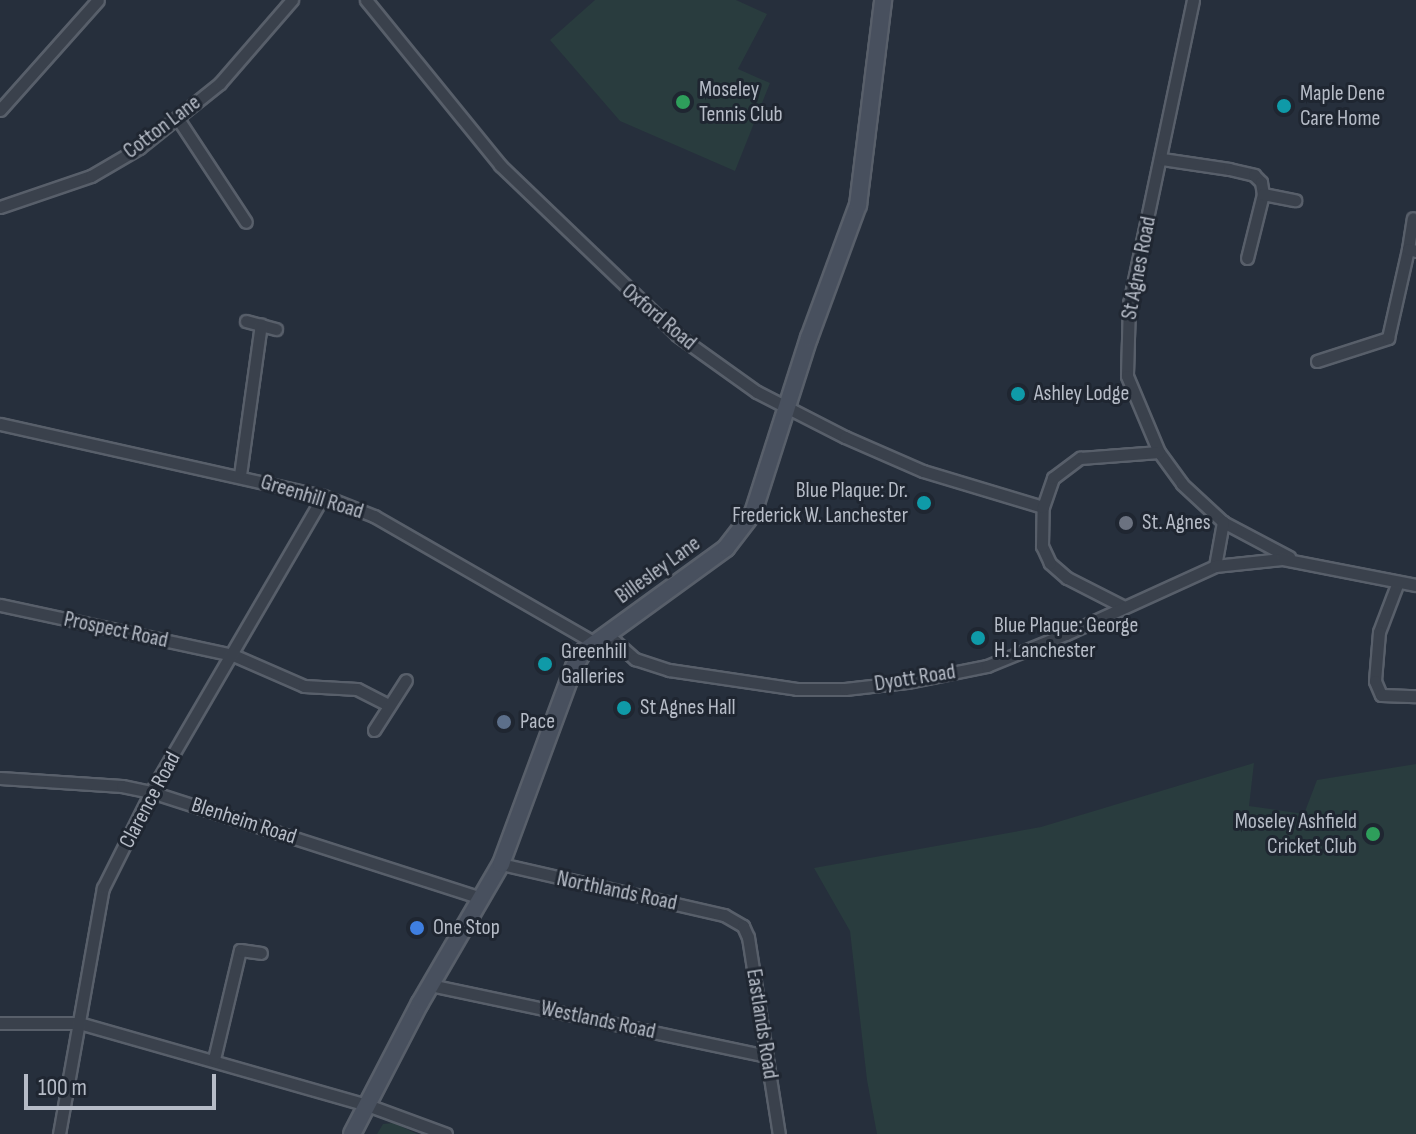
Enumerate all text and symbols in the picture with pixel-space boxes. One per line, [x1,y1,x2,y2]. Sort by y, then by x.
place label: Moseley Tennis Club [699,76,783,128]
place label: Maple Dene Care Home [1300,80,1385,132]
street label: Cotton Lane [118,89,206,165]
marker: Moseley Tennis Club [674,93,692,111]
marker: Maple Dene Care Home [1275,97,1293,115]
street label: St Agnes Road [1116,214,1162,322]
street label: Oxford Road [616,278,702,356]
place label: Ashley Lodge [1034,381,1129,407]
marker: Ashley Lodge [1009,385,1027,403]
street label: Greenhill Road [257,469,367,525]
place label: Blue Plaque: Dr. Frederick W. Lanchester [732,477,908,528]
marker: Blue Plaque: Dr. Frederick W. Lanchester [915,494,933,512]
place label: St. Agnes [1142,510,1211,536]
marker: St. Agnes [1117,514,1135,532]
street label: Billesley Lane [610,530,706,610]
street label: Prospect Road [62,606,170,654]
place label: Blue Plaque: George H. Lanchester [994,612,1138,664]
marker: Blue Plaque: George H. Lanchester [969,629,987,647]
place label: Greenhill Galleries [561,638,627,690]
marker: Greenhill Galleries [536,655,554,673]
street label: Dyott Road [873,659,957,697]
place label: St Agnes Hall [640,695,736,721]
marker: St Agnes Hall [615,699,633,717]
place label: Pace [520,709,555,735]
marker: Pace [495,713,513,731]
street label: Clarence Road [114,747,186,853]
street label: Blenheim Road [188,792,300,850]
place label: Moseley Ashfield Cricket Club [1235,808,1357,860]
marker: Moseley Ashfield Cricket Club [1364,825,1382,843]
street label: Northlands Road [554,865,680,917]
place label: One Stop [433,915,500,941]
marker: One Stop [408,919,426,937]
street label: Eastlands Road [740,967,784,1081]
street label: Westlands Road [538,995,658,1045]
scale bar [28,1058,220,1108]
text: 100 m [38,1073,87,1102]

